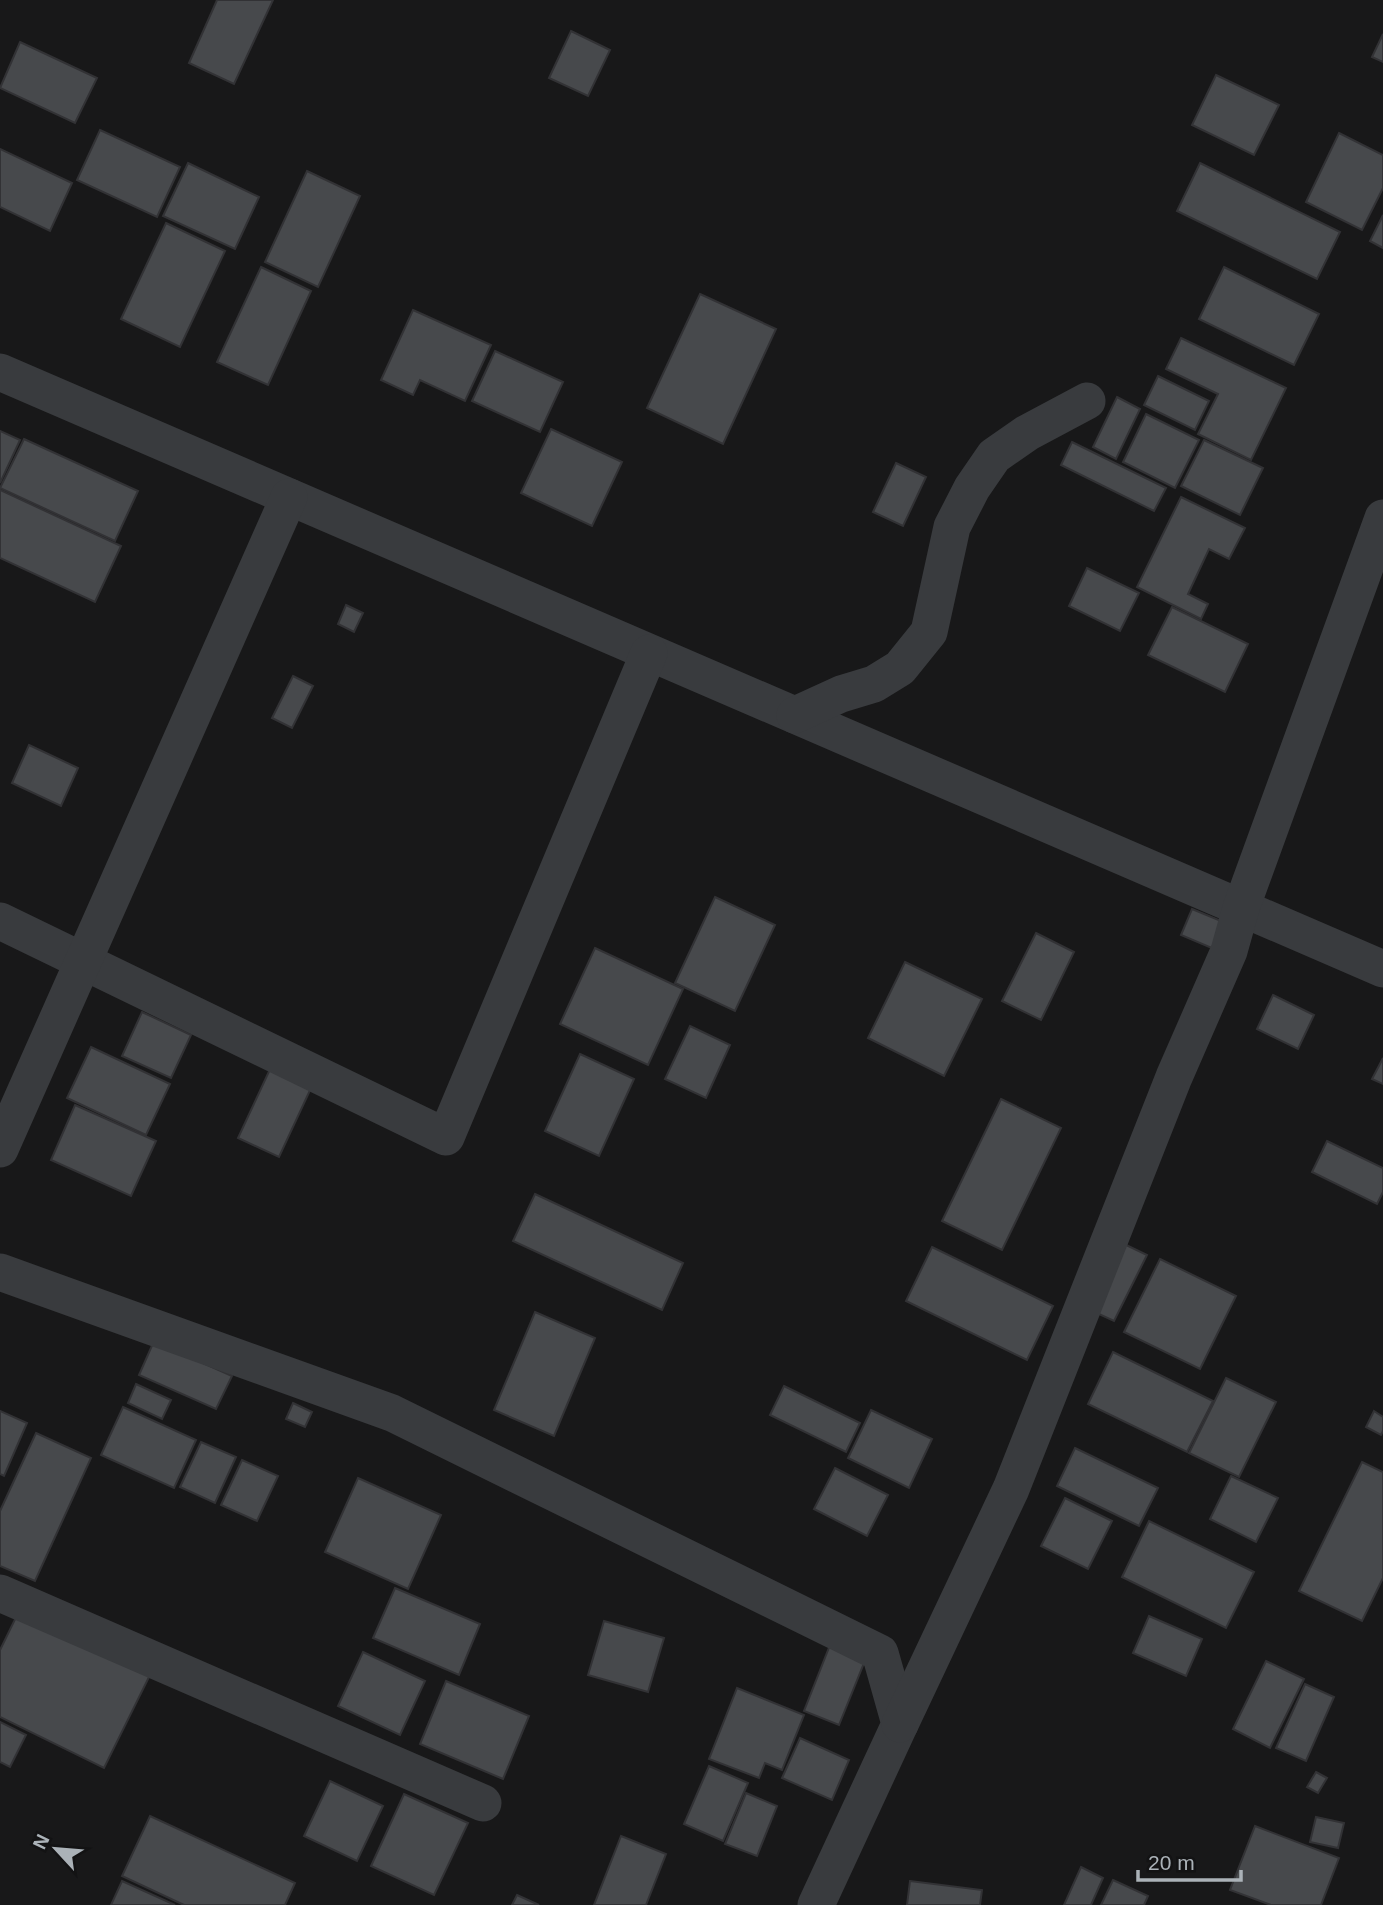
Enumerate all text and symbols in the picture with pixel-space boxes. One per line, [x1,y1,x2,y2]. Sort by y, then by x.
north arrow [21,1814,91,1884]
text: N [29,1831,54,1853]
scale bar [1138,1839,1241,1883]
text: 20 m [1148,1851,1195,1874]

